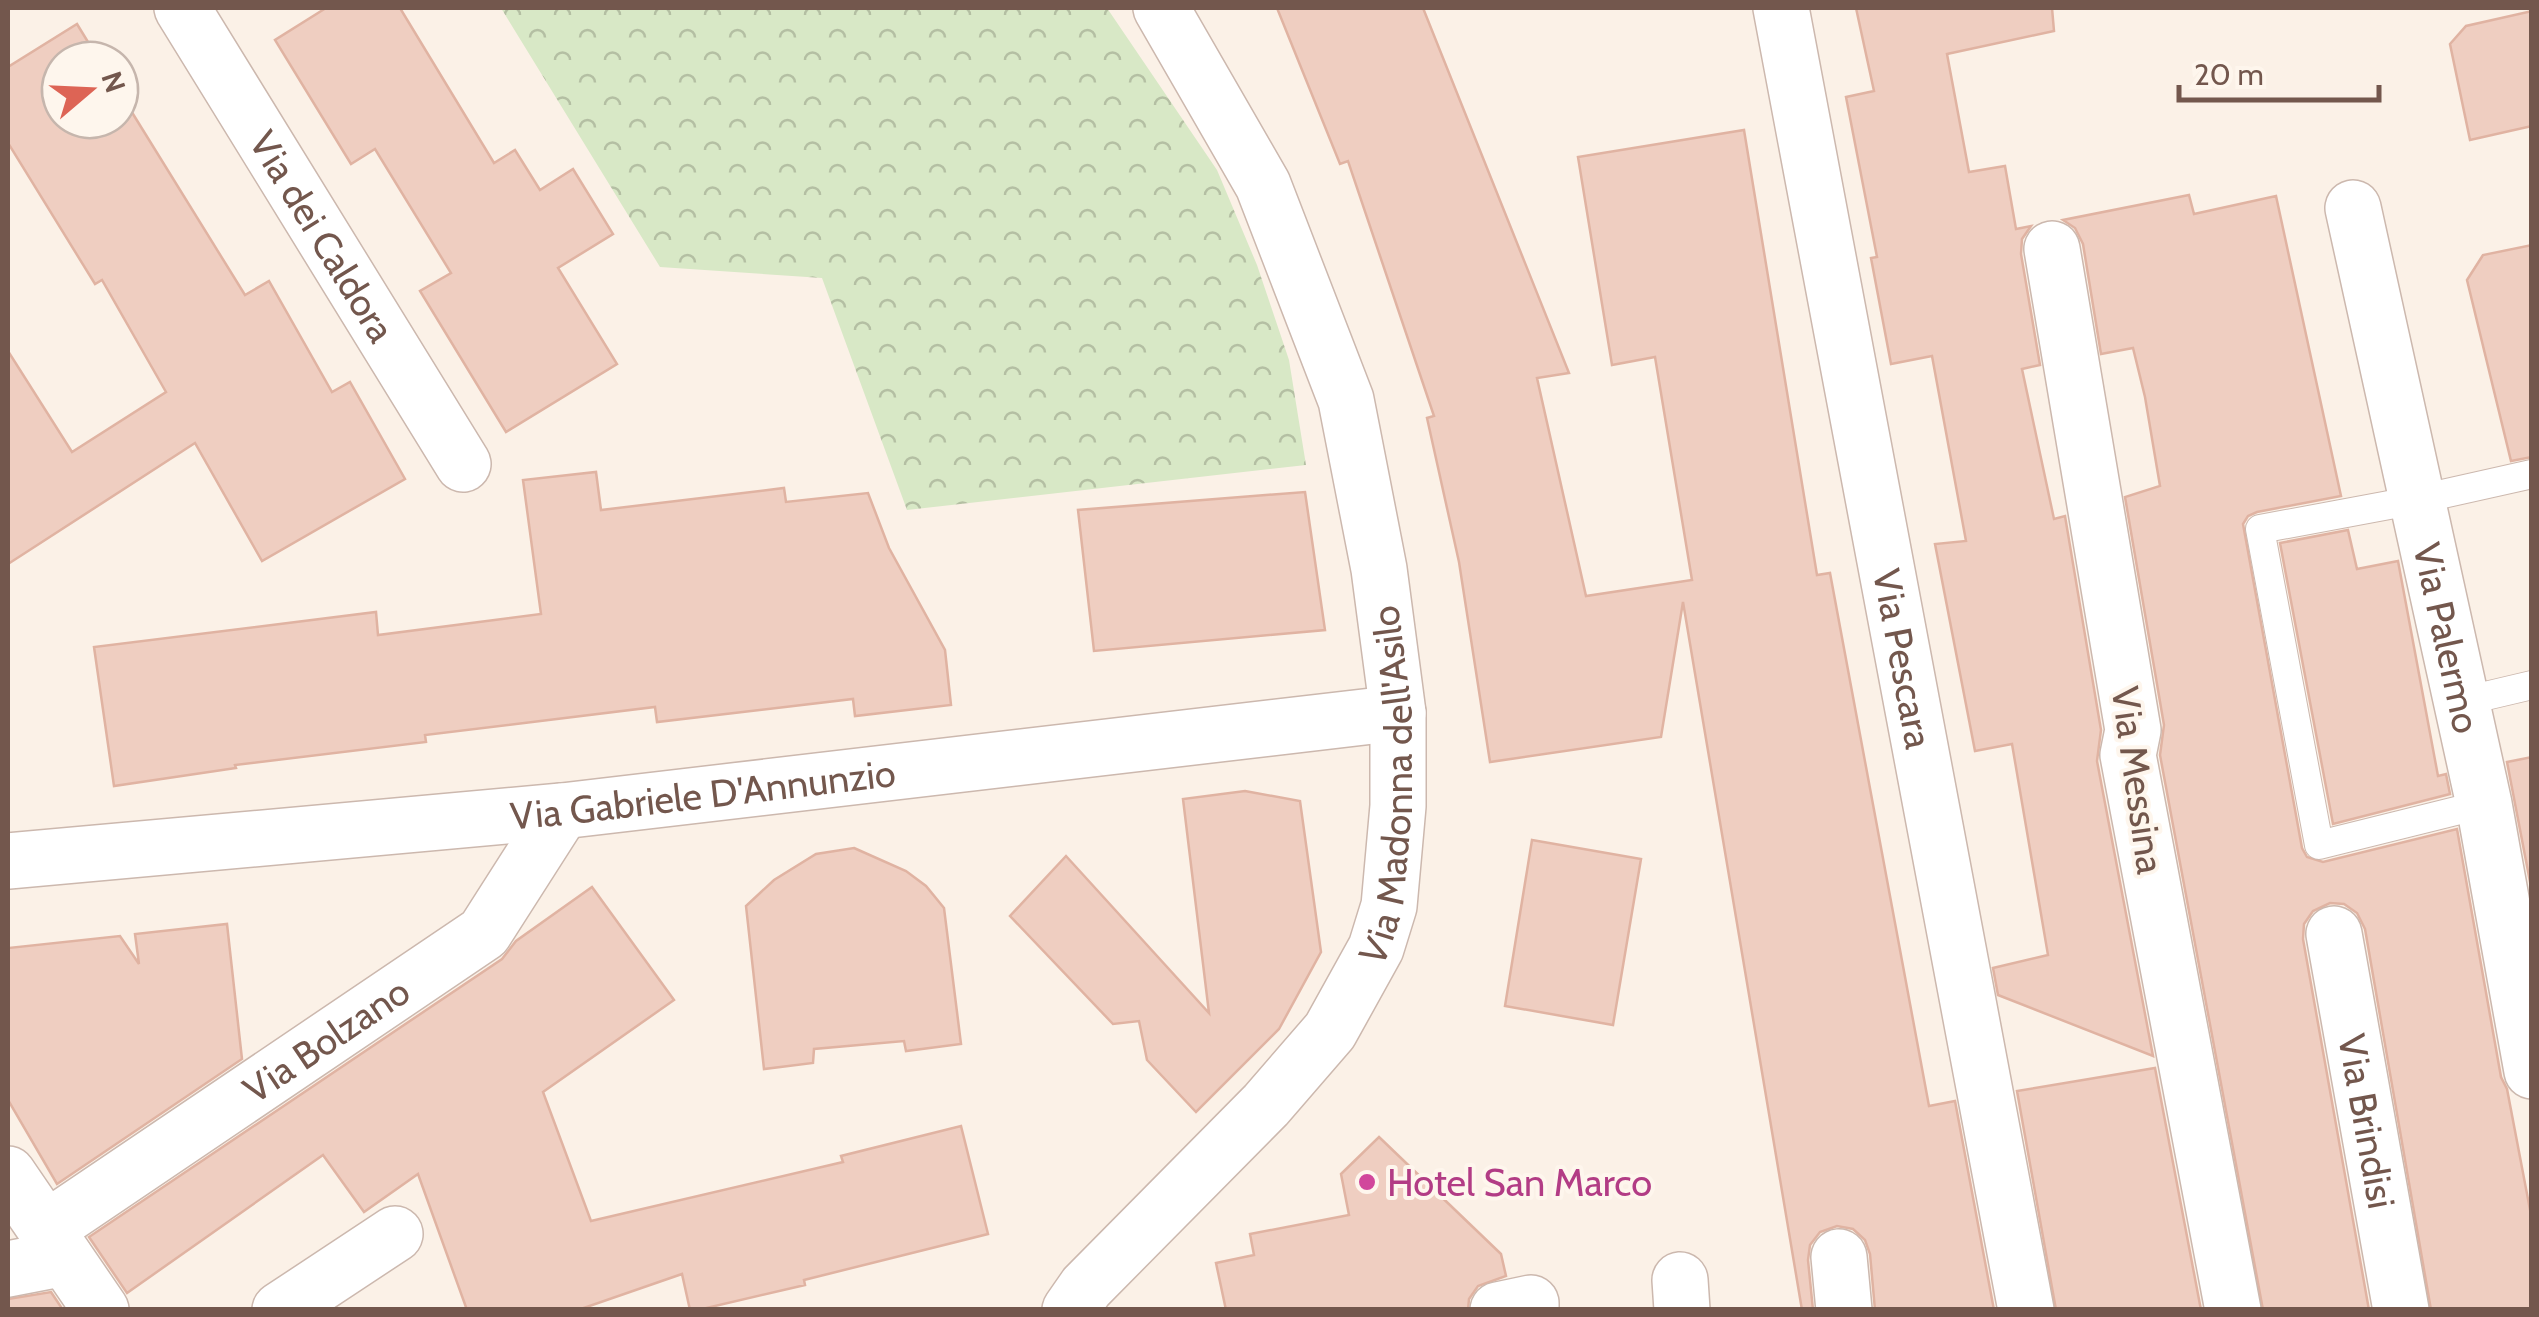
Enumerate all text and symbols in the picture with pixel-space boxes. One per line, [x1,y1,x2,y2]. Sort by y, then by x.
north arrow [40,40,140,140]
scale bar [2179,40,2379,102]
text: 20 m [2194,56,2264,93]
text: N [94,67,133,97]
street label: Via dei Caldora [240,122,405,350]
street label: Via Palermo [2404,538,2491,737]
street label: Via Pescara [1864,565,1943,752]
street label: Via Madonna dell'Asilo [1348,603,1422,972]
street label: Via Messina [2102,683,2174,877]
street label: Via Gabriele D'Annunzio [508,749,898,839]
street label: Via Bolzano [234,967,418,1113]
street label: Via Brindisi [2329,1030,2406,1212]
place label: Hotel San Marco [1387,1159,1652,1206]
marker: Hotel San Marco [1356,1171,1378,1193]

